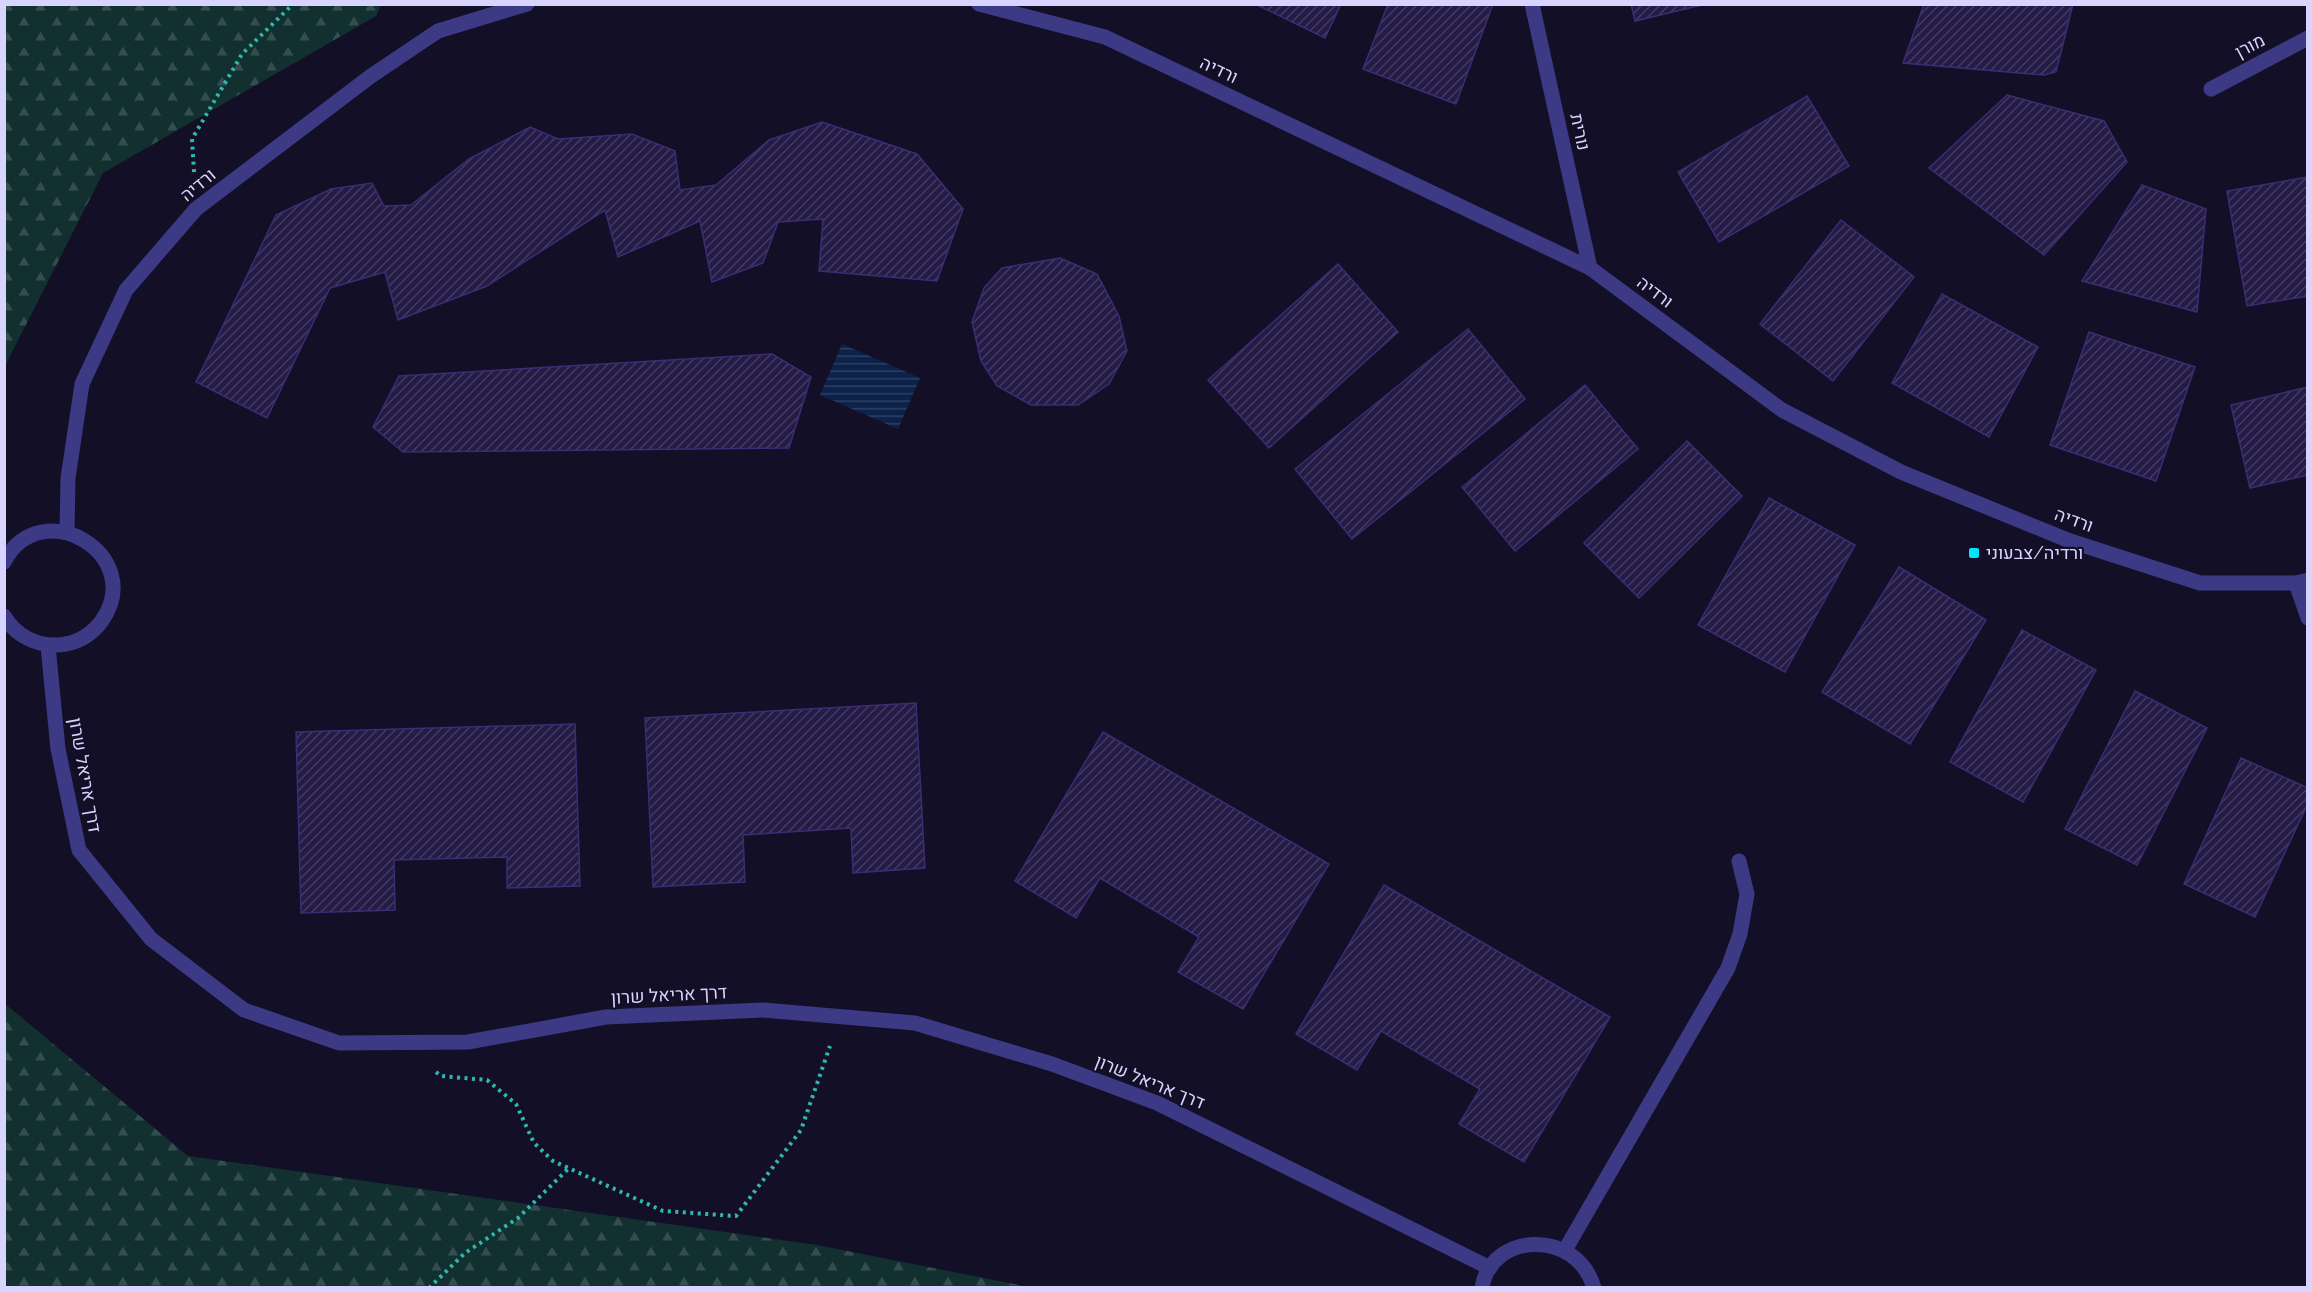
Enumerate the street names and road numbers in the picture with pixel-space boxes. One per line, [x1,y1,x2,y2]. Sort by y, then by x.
street label: מורן [2231,29,2268,62]
street label: ורדיה [1197,52,1242,87]
street label: נורית [1566,111,1595,152]
street label: ורדיה [176,164,220,205]
street label: ורדיה [1633,271,1677,312]
street label: ורדיה [2052,503,2096,536]
street label: דרך אריאל שרון [65,716,106,834]
street label: דרך אריאל שרון [610,981,728,1008]
street label: דרך אריאל שרון [1092,1050,1208,1113]

